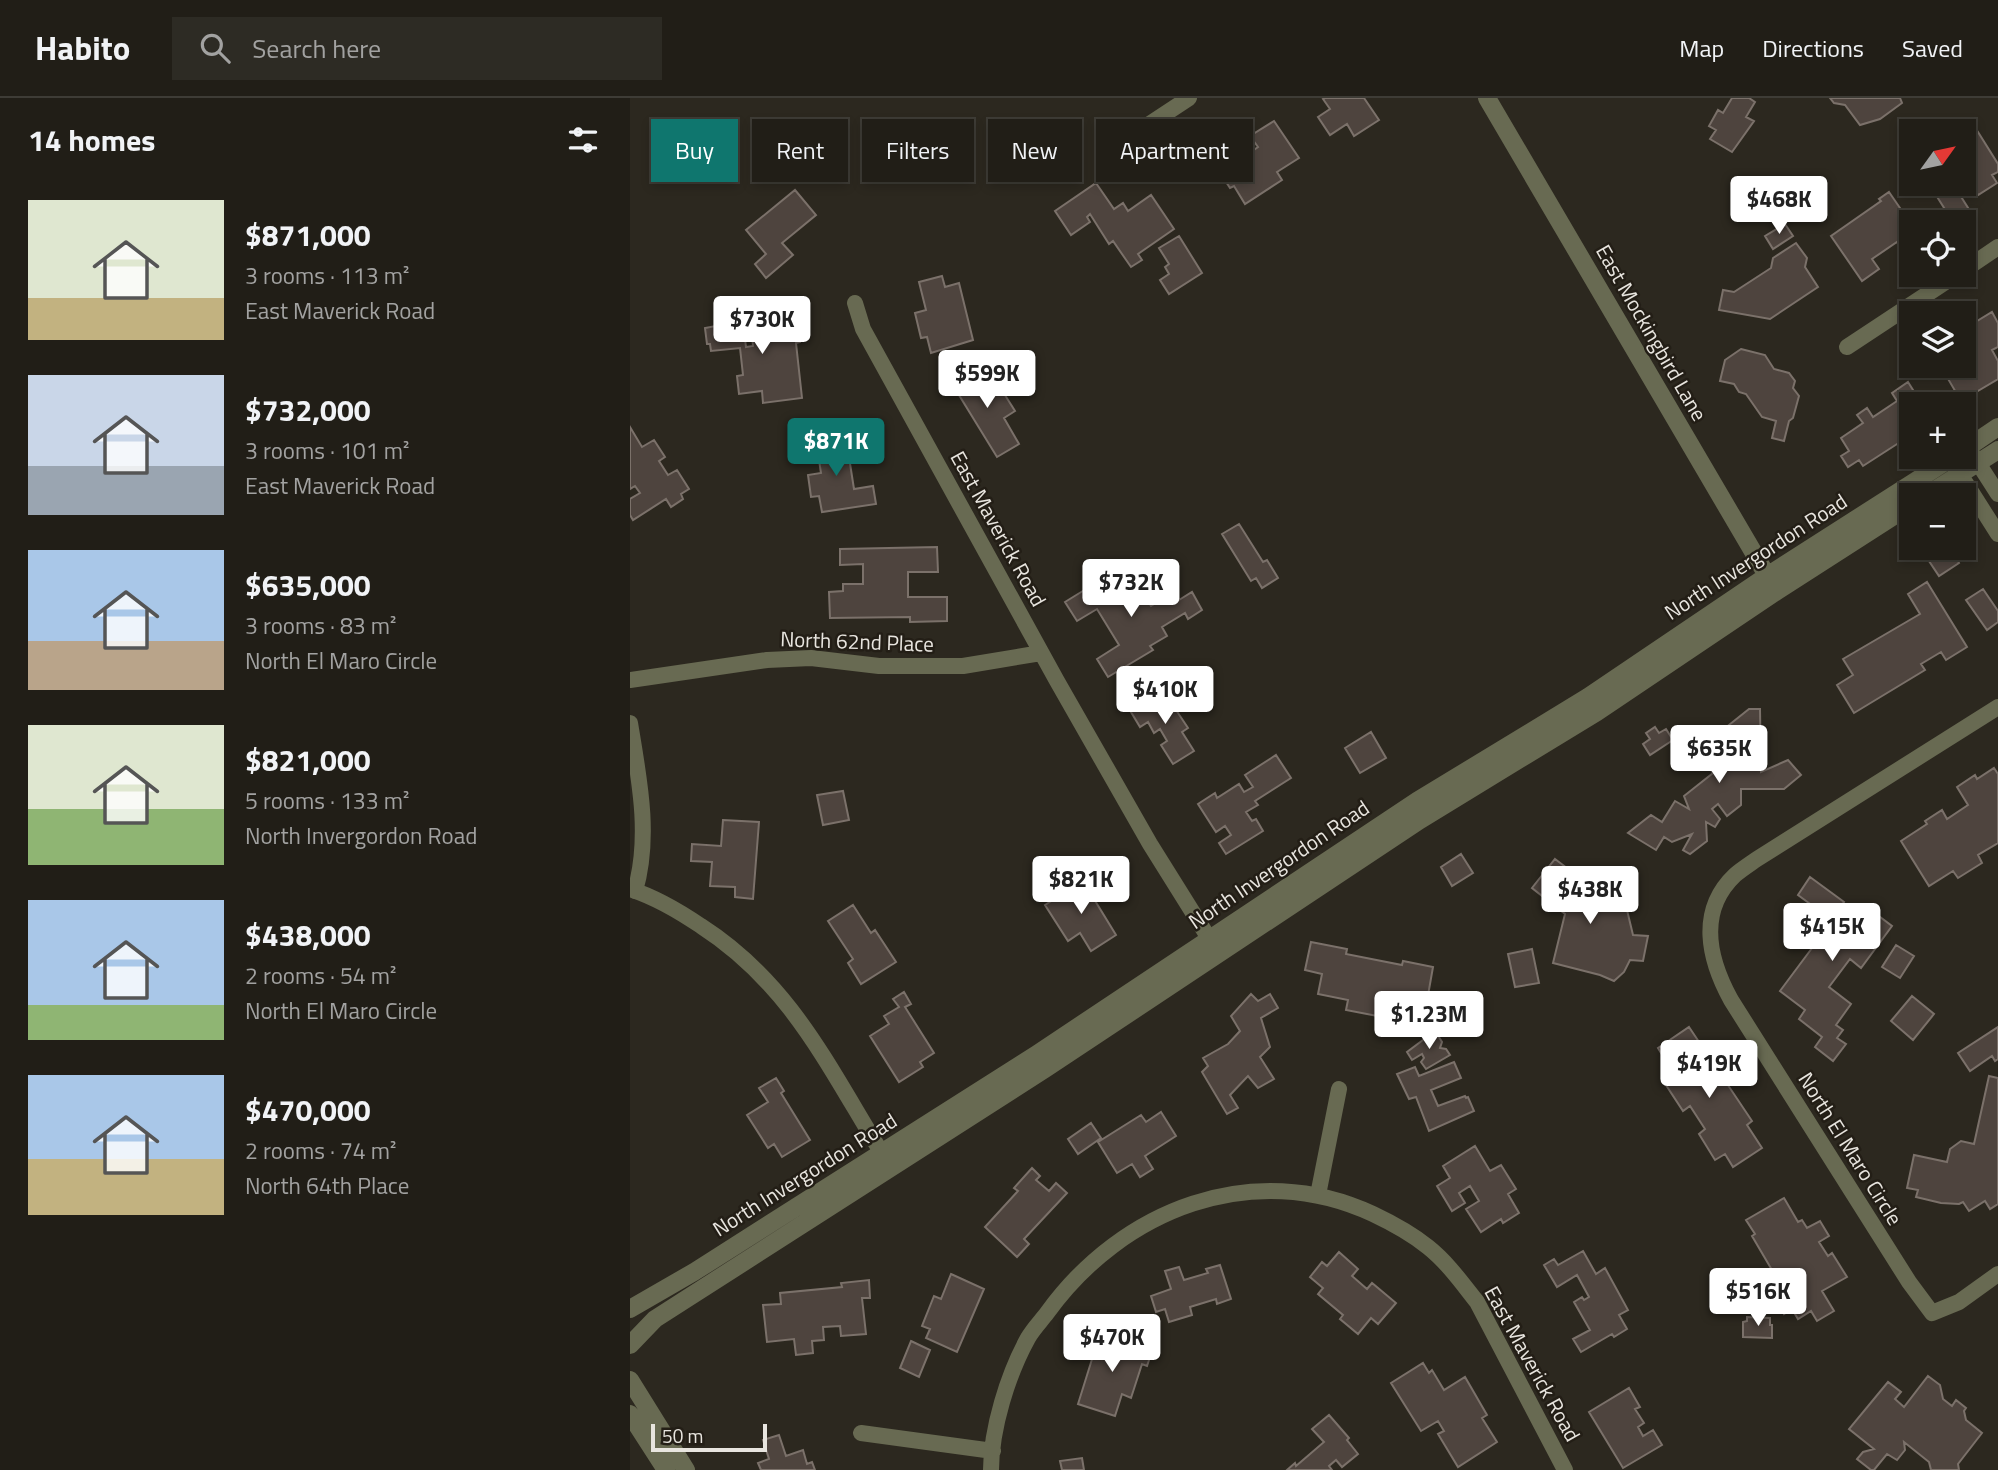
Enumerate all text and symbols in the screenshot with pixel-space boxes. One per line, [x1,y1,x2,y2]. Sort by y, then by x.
search box [172,17,662,80]
text: Habito [35,23,130,73]
icon: search [196,29,234,67]
text: Search here [252,29,381,68]
text: Map [1679,30,1724,66]
text: Directions [1762,30,1864,66]
text: Saved [1902,30,1963,66]
text: 14 homes [28,117,155,163]
chip: Buy [651,119,738,182]
chip: Rent [752,119,848,182]
chip: Filters [862,119,974,182]
chip: New [988,119,1082,182]
chip: Apartment [1096,119,1253,182]
north arrow [1899,119,1976,196]
map controls [1899,119,1976,560]
icon: filters [564,121,602,159]
pin: $468K [1730,176,1828,236]
text: $468K [1746,181,1812,216]
button: locate [1899,210,1976,287]
text: $871,000 [245,212,371,258]
icon: home [84,228,168,312]
street label: East Mockingbird Lane [1588,238,1716,427]
text: 3 rooms · 113 m² [245,258,409,293]
text: East Maverick Road [245,293,435,328]
pin: $730K [713,296,811,356]
text: $730K [729,301,795,336]
button: layers [1899,301,1976,378]
pin: $599K [938,350,1036,410]
text: $599K [954,355,1020,390]
text: $732,000 [245,387,371,433]
button: + [1899,392,1976,469]
icon: home [84,403,168,487]
pin: $871K [787,418,885,478]
text: $871K [803,423,869,458]
text: 3 rooms · 101 m² [245,433,409,468]
street label: East Maverick Road [943,445,1055,612]
text: East Maverick Road [245,468,435,503]
button: − [1899,483,1976,560]
street label: North Invergordon Road [1658,485,1853,627]
pin: $732K [1082,560,1180,619]
text: $635,000 [245,562,371,608]
text: $732K [1098,564,1164,599]
icon: home [84,578,168,662]
text: 3 rooms · 83 m² [245,608,396,643]
street label: North 62nd Place [780,622,934,660]
text: North El Maro Circle [245,643,437,678]
pin: $410K [1116,666,1214,726]
text: $410K [1132,671,1198,706]
pin: $635K [1670,726,1768,785]
text: $635K [1686,730,1752,765]
text: $821,000 [245,737,371,783]
icon: home [84,753,168,837]
text: 5 rooms · 133 m² [245,783,409,818]
street label: North Invergordon Road [1182,792,1375,937]
text: North Invergordon Road [245,818,477,853]
pin: $821K [1032,856,1130,916]
text: $821K [1048,861,1114,896]
pin: $438K [1541,866,1639,926]
text: $438K [1557,871,1623,906]
pin: $415K [1783,904,1881,963]
text: $415K [1799,908,1865,943]
text: $438,000 [245,912,371,958]
icon: home [84,928,168,1012]
text: 2 rooms · 54 m² [245,958,396,993]
pin: $1.23M [1372,992,1486,1051]
text: North El Maro Circle [245,993,437,1028]
text: $1.23M [1390,996,1468,1031]
pin: $419K [1660,1040,1758,1100]
text: $419K [1676,1045,1742,1080]
street label: North El Maro Circle [1791,1066,1911,1231]
text: $470,000 [245,1087,371,1133]
icon: home [84,1103,168,1187]
street label: North Invergordon Road [706,1104,903,1244]
text: 2 rooms · 74 m² [245,1133,396,1168]
text: North 64th Place [245,1168,409,1203]
pin: $516K [1709,1268,1807,1328]
text: $516K [1725,1273,1791,1308]
street label: East Maverick Road [1477,1280,1589,1447]
pin: $470K [1063,1314,1161,1374]
text: $470K [1079,1319,1145,1354]
scale bar [651,1421,766,1453]
text: 50 m [662,1421,703,1450]

